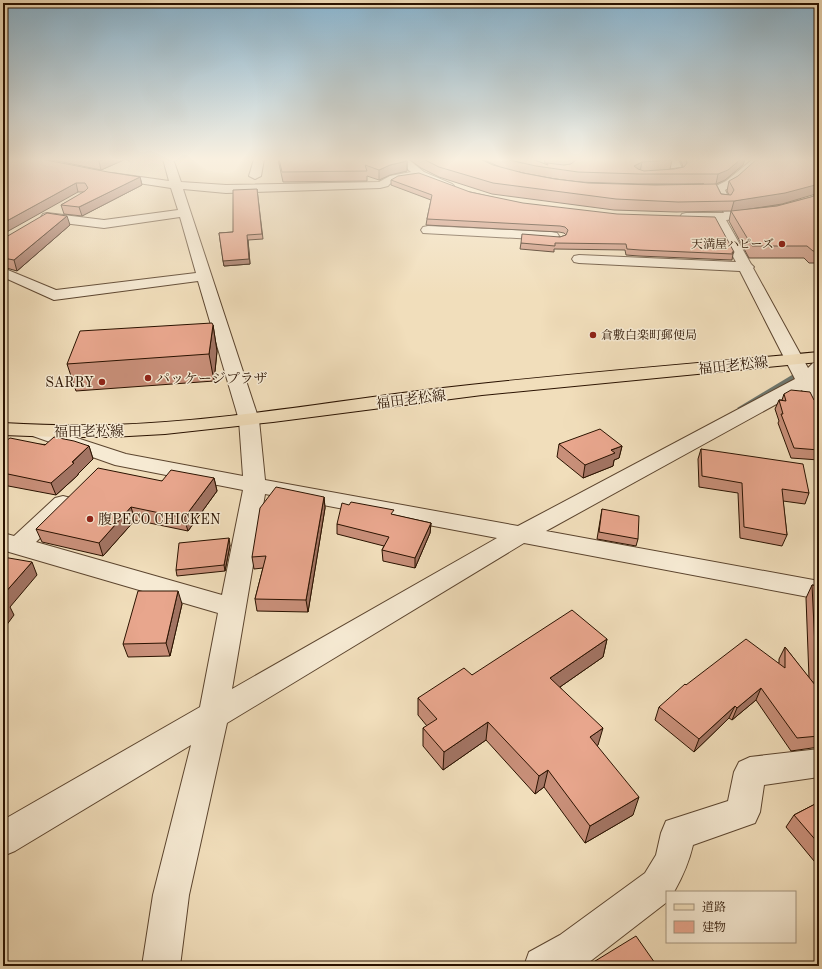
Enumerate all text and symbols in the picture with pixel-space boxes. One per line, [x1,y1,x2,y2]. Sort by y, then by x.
place label: 天満屋ハピーズ [691,237,774,251]
marker: 天満屋ハピーズ [777,239,787,249]
place label: 倉敷白楽町郵便局 [601,328,697,342]
marker: 倉敷白楽町郵便局 [588,330,598,340]
street label: 福田老松線 [697,354,769,377]
place label: パッケージプラザ [156,371,268,386]
marker: パッケージプラザ [143,373,153,383]
place label: SARRY [45,376,94,390]
marker: SARRY [97,377,107,387]
street label: 福田老松線 [375,388,447,411]
street label: 福田老松線 [54,423,124,440]
place label: 腹PECO CHICKEN [98,512,221,527]
marker: 腹PECO CHICKEN [85,514,95,524]
legend [666,891,796,943]
text: 道路 [702,900,726,914]
text: 建物 [702,920,726,934]

